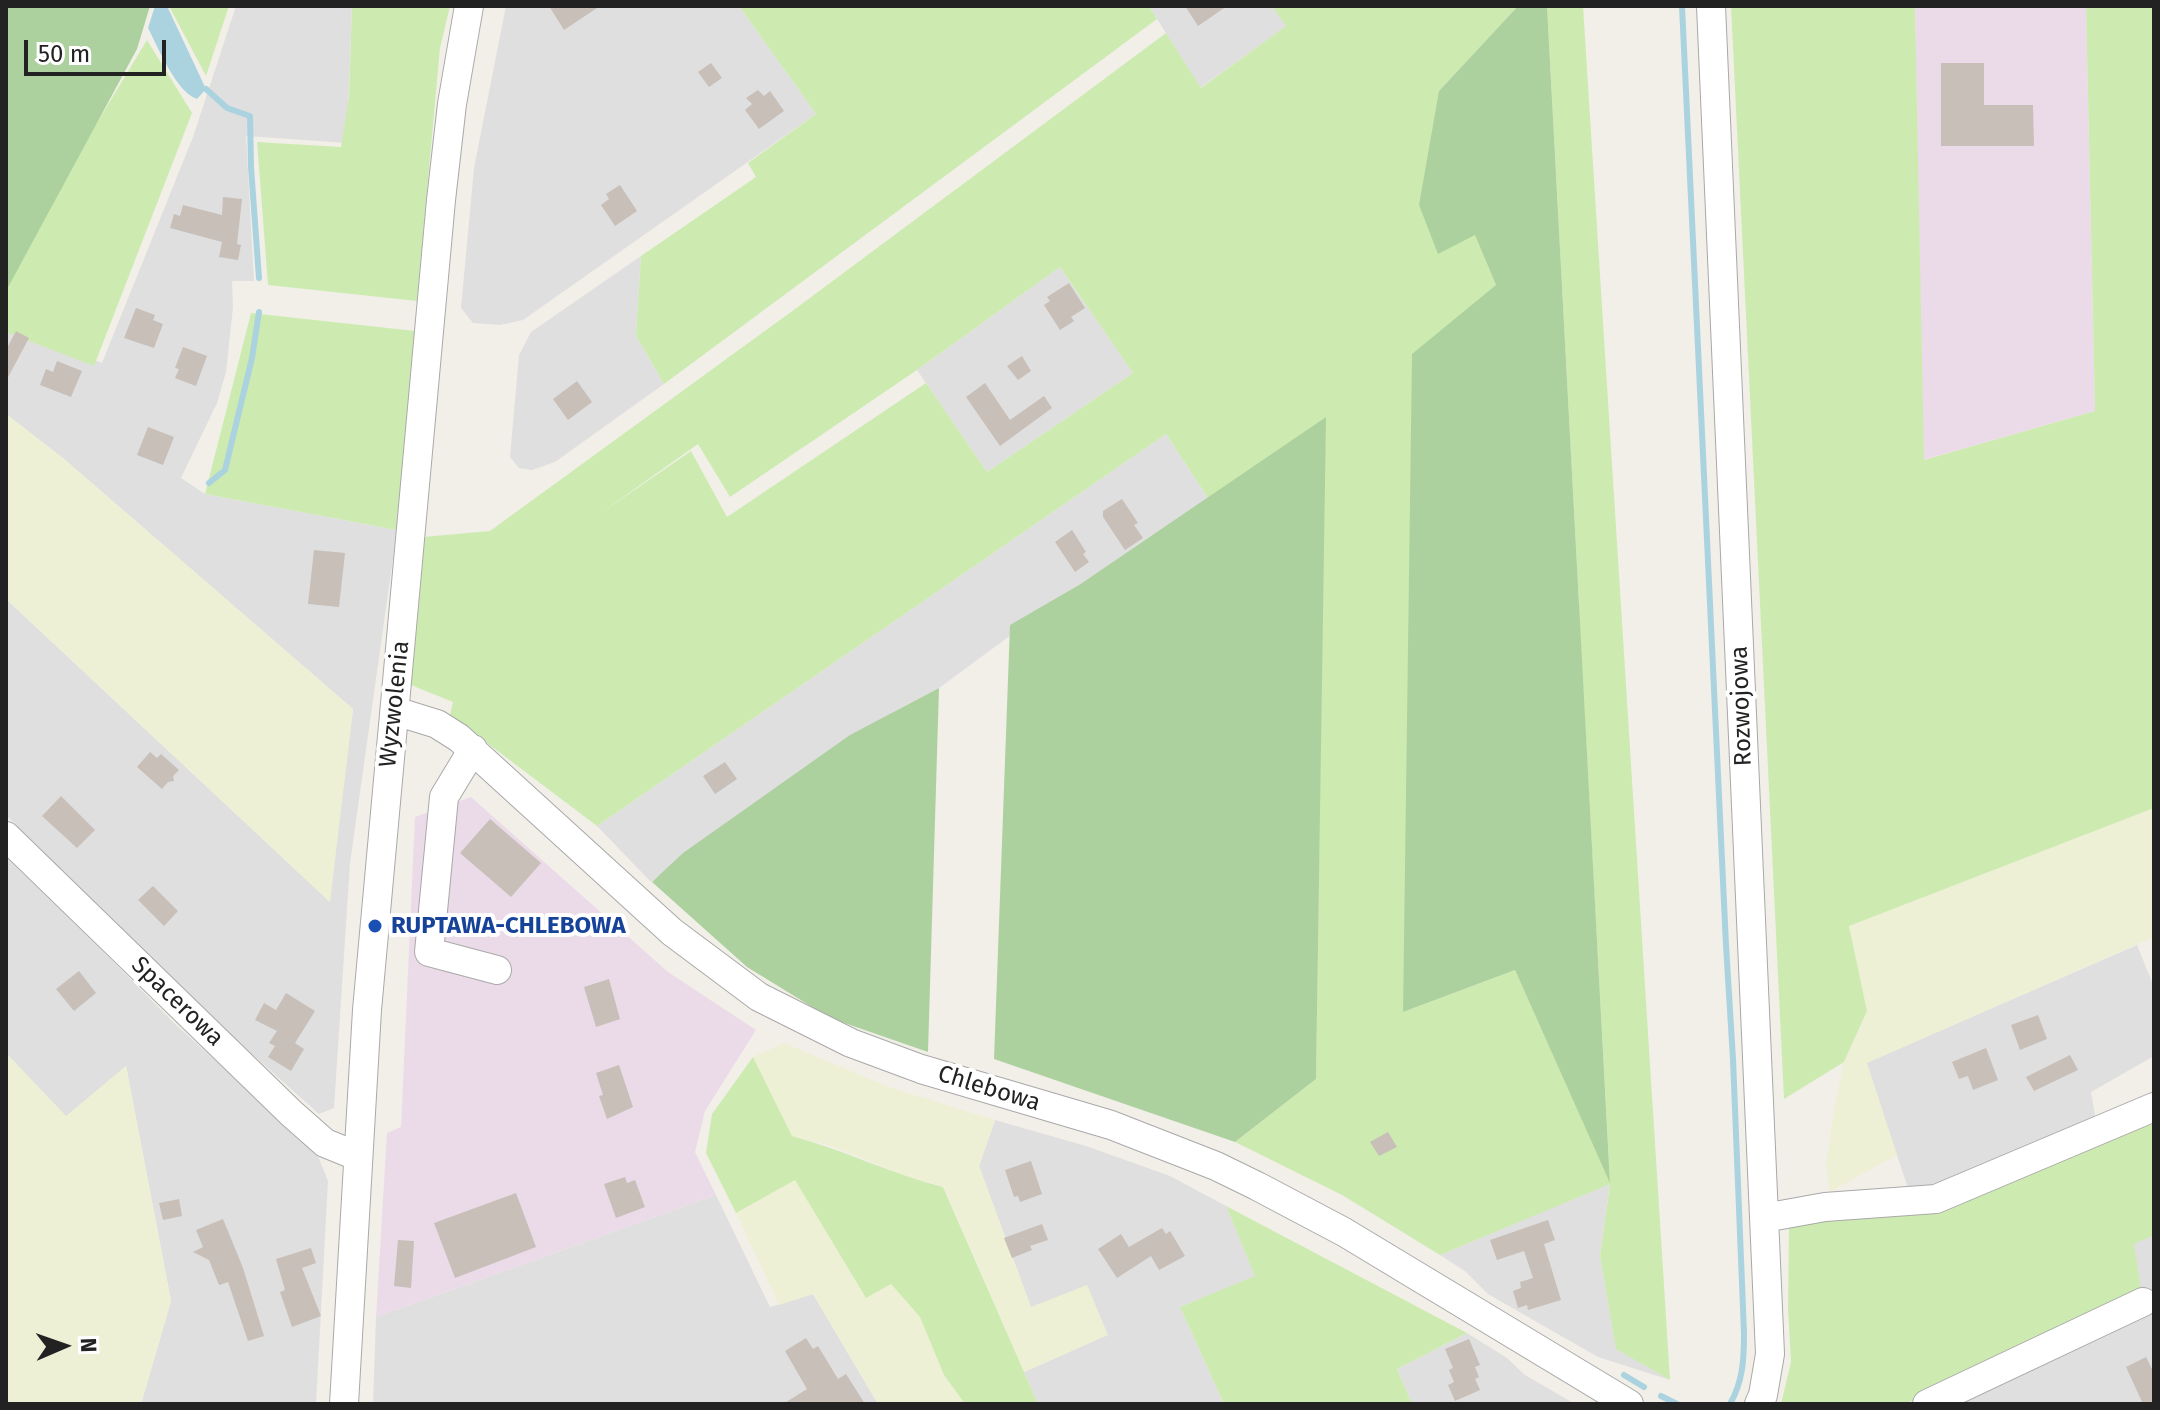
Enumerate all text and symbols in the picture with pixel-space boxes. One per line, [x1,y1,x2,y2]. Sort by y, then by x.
scale bar [28,24,170,74]
text: 50 m [38,40,90,68]
street label: Wyzwolenia [374,639,416,769]
street label: Rozwojowa [1726,645,1758,767]
place label: RUPTAWA-CHLEBOWA [391,912,626,940]
marker: RUPTAWA-CHLEBOWA [366,917,384,935]
street label: Spacerowa [125,951,229,1053]
street label: Chlebowa [934,1060,1044,1118]
north arrow [24,1306,104,1386]
text: N [75,1337,102,1353]

